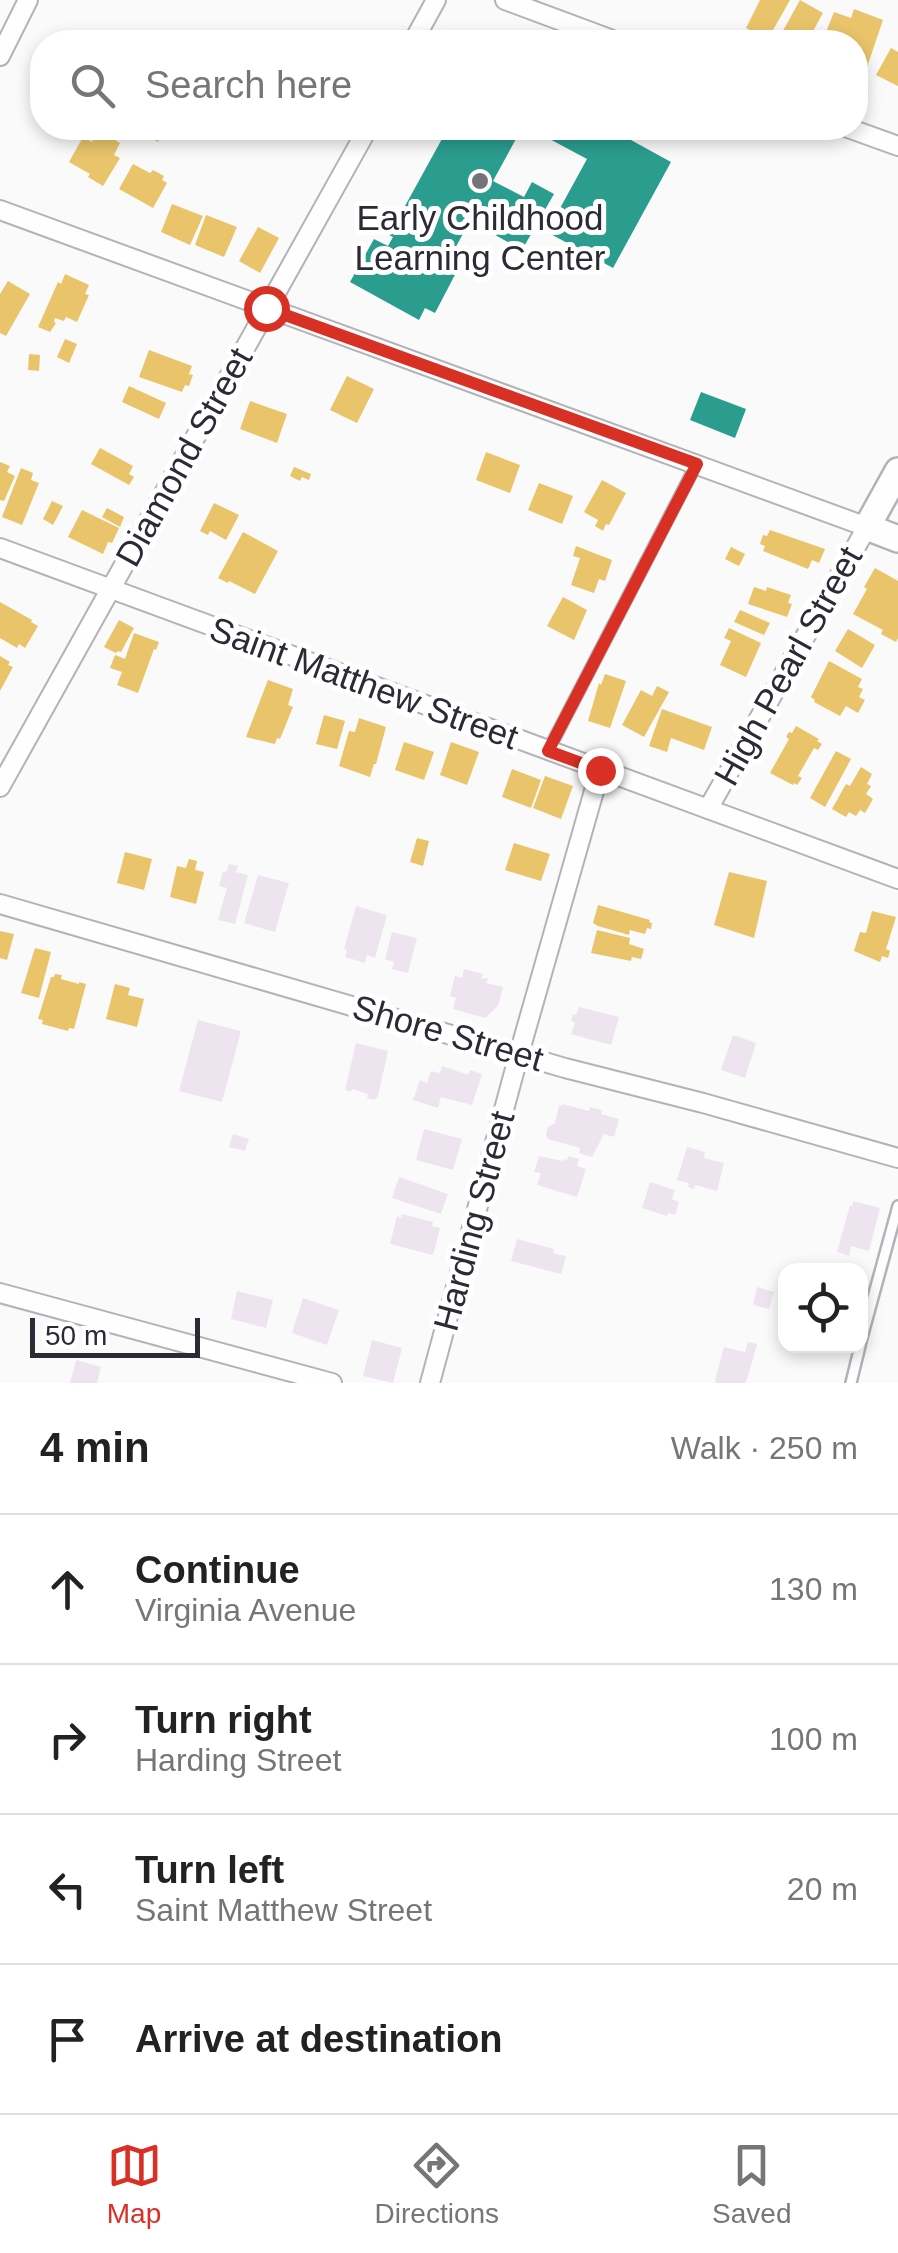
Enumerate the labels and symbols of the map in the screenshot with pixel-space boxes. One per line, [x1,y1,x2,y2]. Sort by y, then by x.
marker: Early Childhood Learning Center [469,170,491,192]
place label: Early Childhood Learning Center [355,198,606,277]
route start [244,286,290,332]
street label: Diamond Street [108,341,260,573]
street label: High Pearl Street [706,540,869,792]
street label: Saint Matthew Street [205,609,524,757]
route end [578,748,624,794]
street label: Shore Street [348,987,548,1078]
street label: Harding Street [425,1107,522,1335]
scale bar [30,1313,200,1358]

